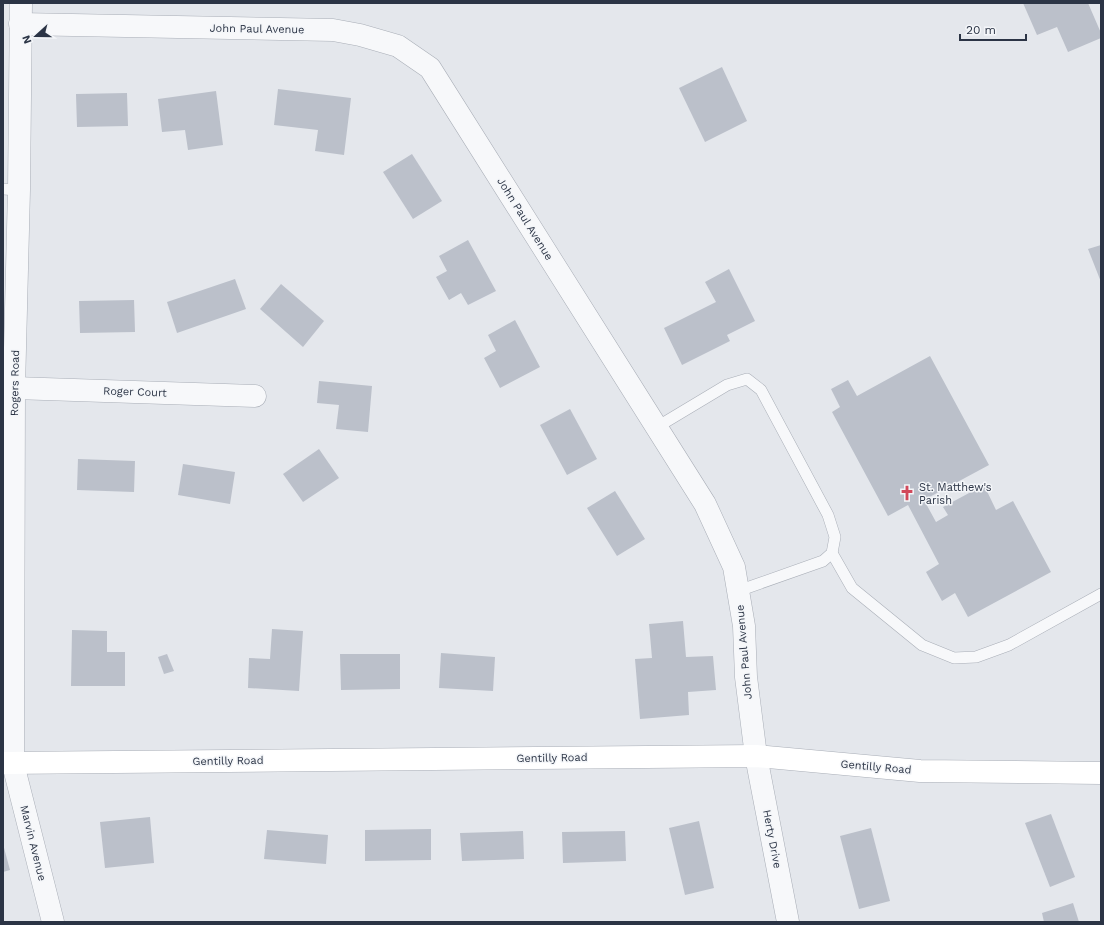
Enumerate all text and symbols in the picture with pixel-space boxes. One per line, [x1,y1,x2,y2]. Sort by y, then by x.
north arrow [16,16,56,56]
scale bar [960,16,1026,42]
street label: John Paul Avenue [209,22,305,36]
text: 20 m [966,23,996,37]
text: N [20,33,35,46]
street label: John Paul Avenue [494,175,556,263]
street label: Rogers Road [8,350,22,416]
street label: Roger Court [103,384,167,400]
place label: St. Matthew's Parish [919,481,992,507]
church icon: St. Matthew's Parish [898,484,916,502]
street label: John Paul Avenue [733,604,755,700]
street label: Gentilly Road [516,751,588,765]
street label: Gentilly Road [192,754,264,768]
street label: Gentilly Road [840,757,912,777]
street label: Marvin Avenue [17,804,49,882]
street label: Herty Drive [760,809,784,869]

